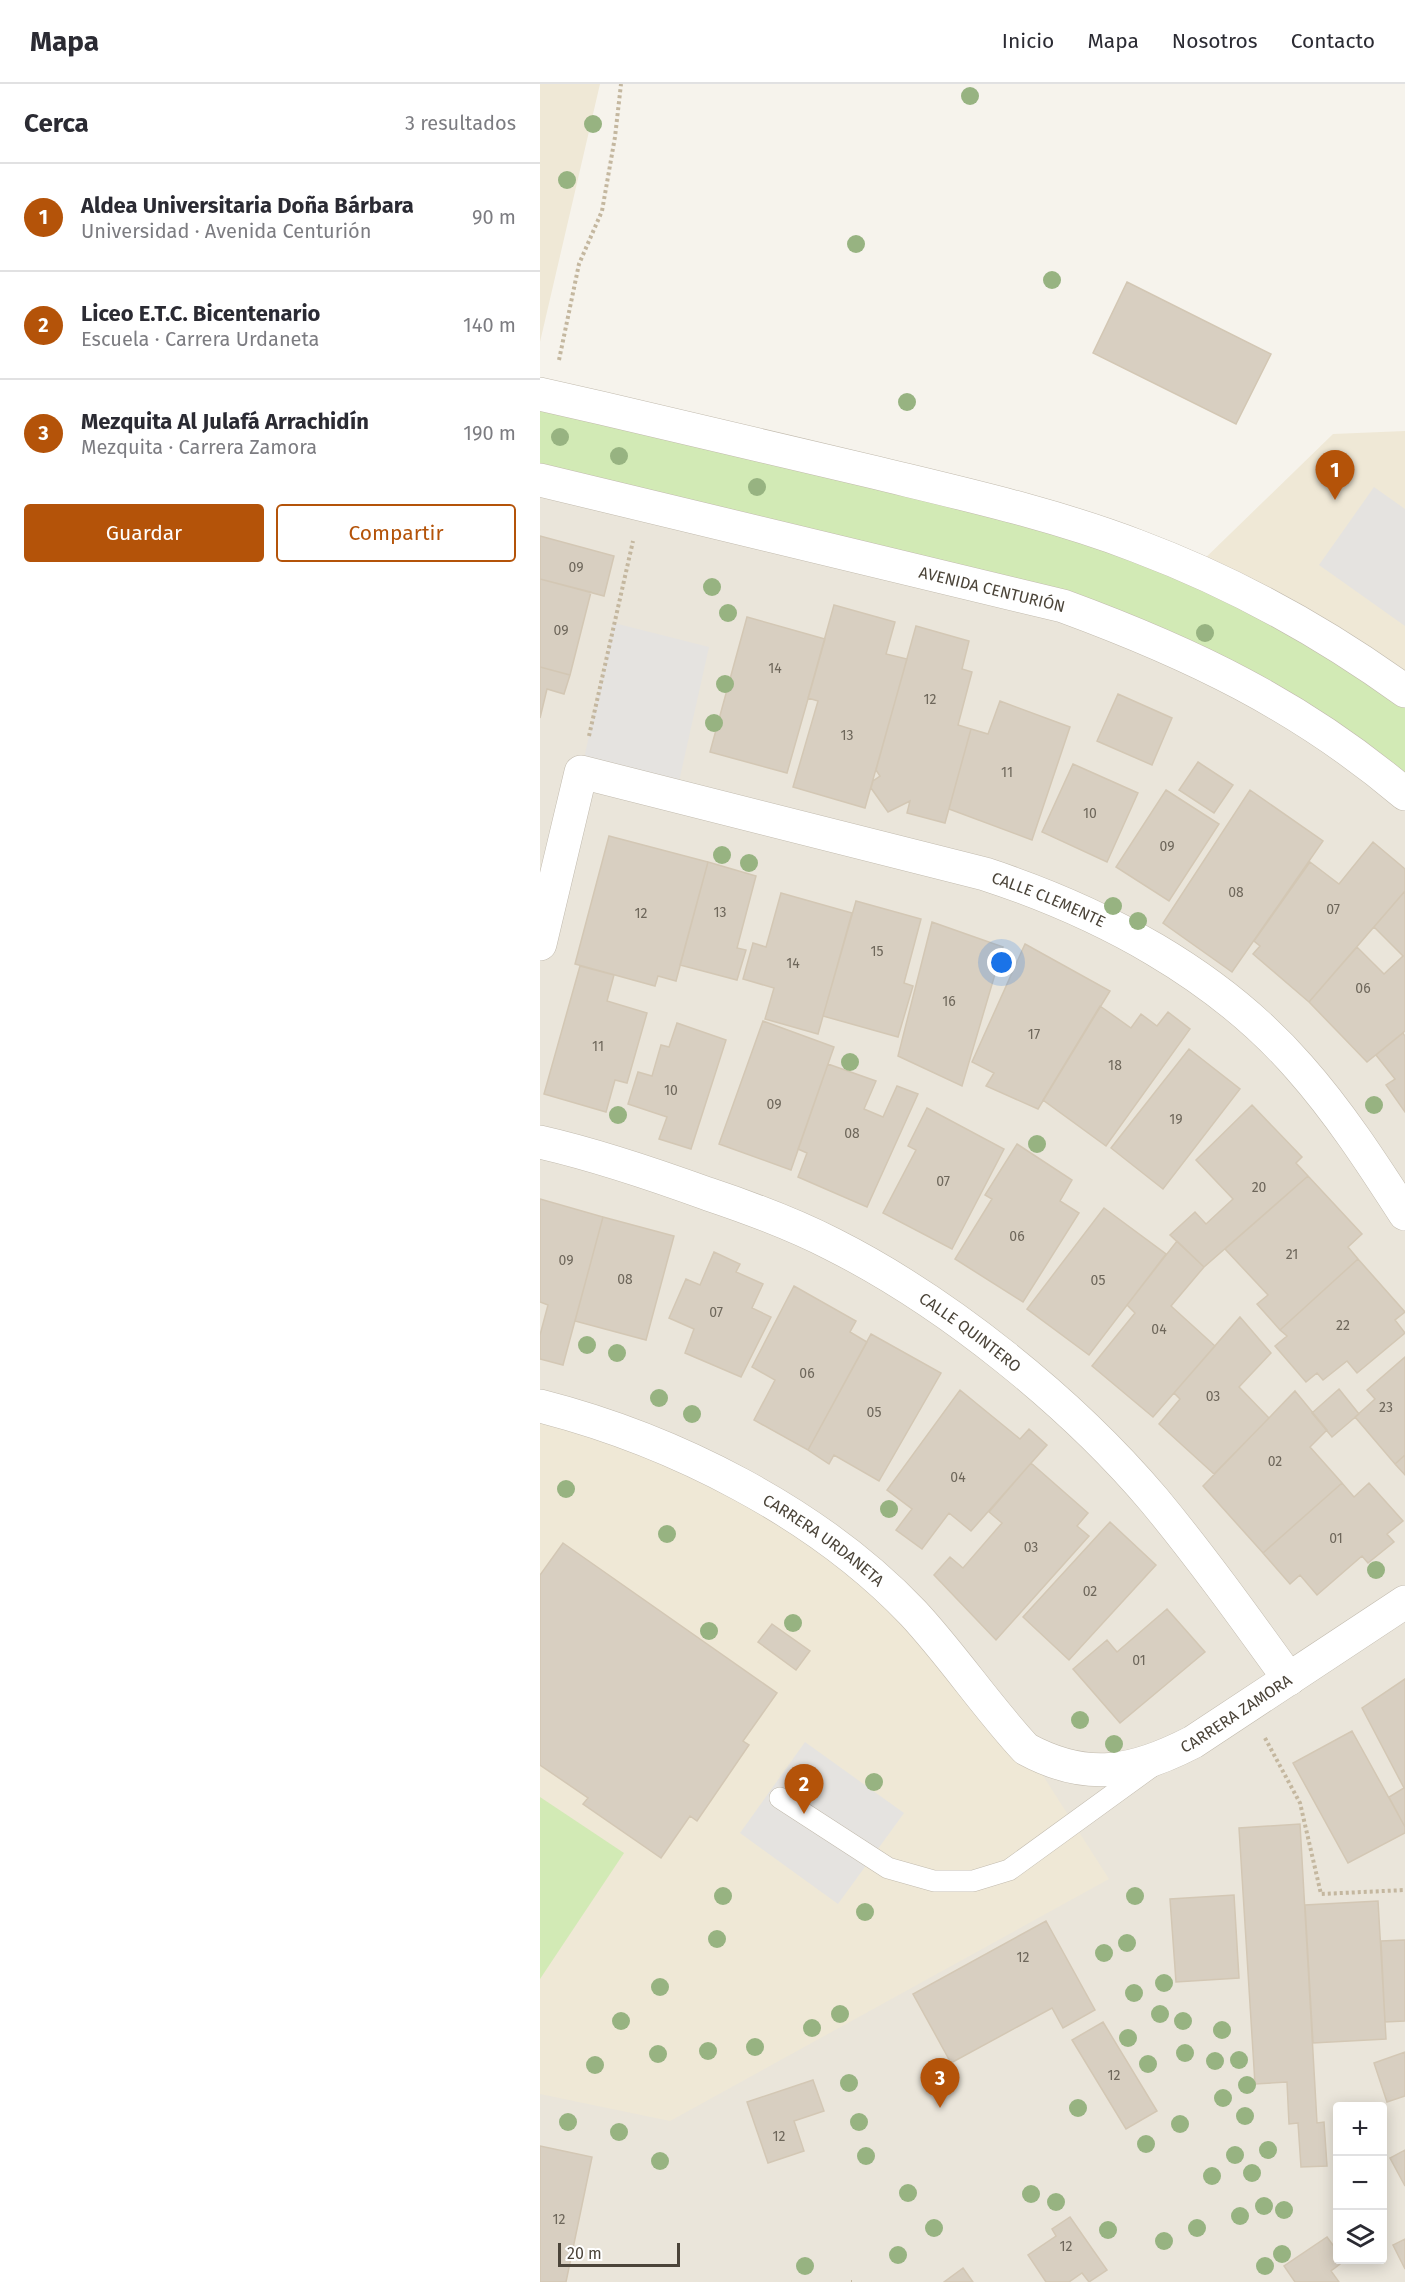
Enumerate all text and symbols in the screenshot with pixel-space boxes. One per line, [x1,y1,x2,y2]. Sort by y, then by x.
text: Mapa [30,25,99,58]
text: Inicio [1002,28,1054,54]
text: Mapa [1087,28,1139,54]
text: Nosotros [1172,28,1258,54]
text: Contacto [1291,28,1375,54]
text: Cerca [24,108,89,139]
text: 3 resultados [405,111,516,135]
text: Aldea Universitaria Doña Bárbara [81,192,414,219]
text: 1 [39,205,48,229]
text: 90 m [472,205,516,229]
text: Universidad · Avenida Centurión [81,219,372,243]
text: Liceo E.T.C. Bicentenario [81,300,320,327]
text: 2 [38,313,49,337]
text: 140 m [463,313,516,337]
text: Escuela · Carrera Urdaneta [81,327,319,351]
text: Mezquita Al Julafá Arrachidín [81,408,369,435]
text: 3 [38,421,49,445]
text: 190 m [463,421,516,445]
text: Mezquita · Carrera Zamora [81,435,317,459]
pin: 1 [1316,450,1354,500]
button: Guardar [24,504,264,562]
button: Compartir [276,504,516,562]
house number: 09 [568,559,584,576]
street label: AVENIDA CENTURIÓN [917,563,1067,616]
house number: 09 [553,622,569,639]
house number: 14 [768,660,782,677]
house number: 12 [924,691,937,708]
house number: 13 [840,727,854,744]
house number: 11 [1001,764,1013,781]
house number: 10 [1083,805,1097,822]
house number: 09 [1159,838,1175,855]
street label: CALLE CLEMENTE [989,868,1109,931]
house number: 08 [1228,884,1244,901]
house number: 07 [1326,901,1340,918]
house number: 13 [713,904,727,921]
house number: 12 [635,905,648,922]
house number: 15 [870,943,884,960]
your location [987,948,1016,977]
house number: 14 [786,955,800,972]
house number: 06 [1355,980,1371,997]
house number: 16 [942,993,956,1010]
house number: 17 [1028,1026,1040,1043]
house number: 11 [592,1038,604,1055]
house number: 18 [1108,1057,1122,1074]
house number: 10 [664,1082,678,1099]
house number: 09 [766,1096,782,1113]
house number: 19 [1169,1111,1183,1128]
house number: 08 [844,1125,860,1142]
house number: 07 [936,1173,950,1190]
house number: 20 [1252,1179,1267,1196]
house number: 06 [1009,1228,1025,1245]
house number: 21 [1286,1246,1298,1263]
house number: 09 [558,1252,574,1269]
house number: 08 [617,1271,633,1288]
house number: 05 [1091,1272,1105,1289]
street label: CALLE QUINTERO [916,1289,1025,1376]
house number: 07 [709,1304,723,1321]
house number: 22 [1336,1317,1350,1334]
house number: 04 [1151,1321,1167,1338]
house number: 06 [799,1365,815,1382]
house number: 03 [1206,1388,1220,1405]
house number: 23 [1379,1399,1393,1416]
house number: 05 [867,1404,881,1421]
house number: 02 [1268,1453,1282,1470]
house number: 04 [950,1469,966,1486]
street label: CARRERA URDANETA [760,1490,889,1591]
house number: 01 [1329,1530,1343,1547]
house number: 03 [1024,1539,1038,1556]
house number: 02 [1083,1583,1097,1600]
house number: 01 [1132,1652,1146,1669]
street label: CARRERA ZAMORA [1177,1670,1296,1757]
pin: 2 [784,1764,824,1814]
house number: 12 [1017,1949,1030,1966]
pin: 3 [920,2058,960,2108]
house number: 12 [1108,2067,1121,2084]
map controls [1333,2102,1387,2264]
button: + [1333,2102,1387,2156]
house number: 12 [773,2128,786,2145]
button: − [1333,2156,1387,2210]
button: layers [1333,2210,1387,2264]
house number: 12 [553,2211,566,2228]
house number: 12 [1060,2238,1073,2255]
scale bar [558,2240,680,2268]
text: 20 m [567,2244,602,2263]

